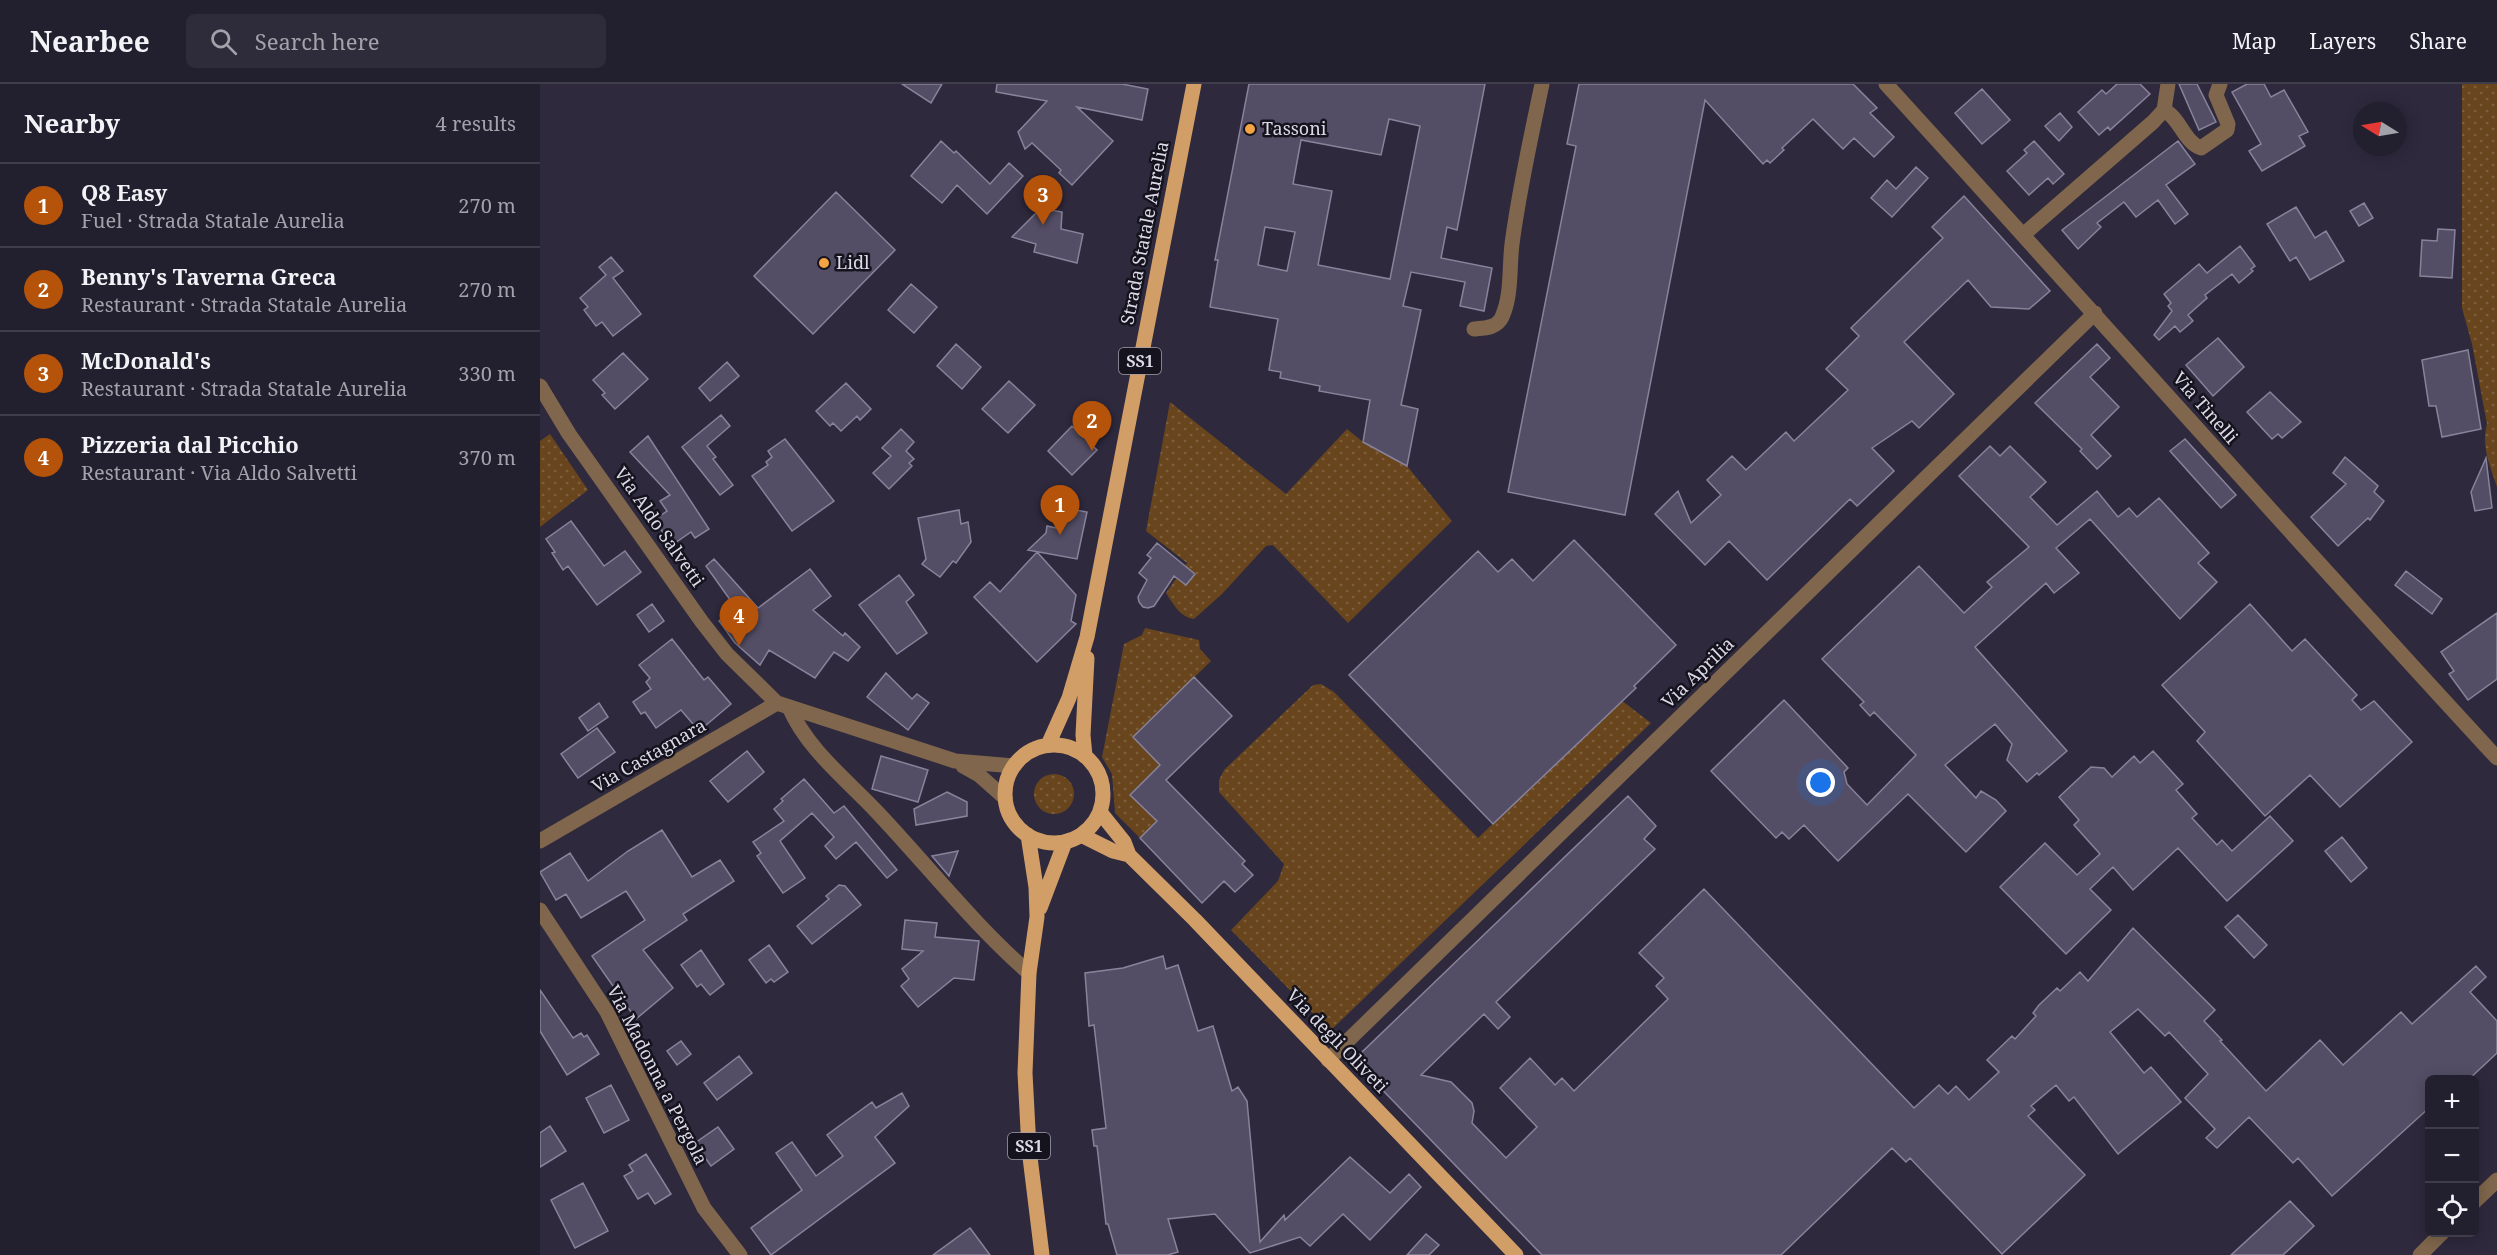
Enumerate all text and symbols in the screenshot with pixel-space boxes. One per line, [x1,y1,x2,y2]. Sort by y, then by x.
search box [186,14,606,68]
text: Nearbee [30,22,150,60]
icon: search [207,25,240,58]
text: Search here [255,26,380,56]
text: Map [2232,27,2276,55]
text: Layers [2309,27,2376,55]
text: Share [2409,27,2467,55]
north arrow [2353,102,2407,156]
text: Nearby [24,105,120,141]
text: 4 results [436,110,516,137]
place label: Tassoni [1262,116,1327,140]
marker: Tassoni [1243,122,1257,136]
street label: Strada Statale Aurelia [1114,139,1174,326]
pin: 3 [1024,176,1062,225]
text: Q8 Easy [81,177,167,207]
text: 1 [38,192,49,219]
text: 270 m [458,192,516,219]
text: Fuel · Strada Statale Aurelia [81,207,345,234]
place label: Lidl [836,250,870,274]
marker: Lidl [817,256,831,270]
text: Benny's Taverna Greca [81,261,336,291]
text: 2 [38,276,49,303]
text: 270 m [458,276,516,303]
text: Restaurant · Strada Statale Aurelia [81,291,407,318]
text: McDonald's [81,345,211,375]
road number: SS1 [1119,348,1161,374]
text: 3 [38,360,49,387]
text: 330 m [458,360,516,387]
street label: Via Tinelli [2168,366,2244,448]
text: Restaurant · Strada Statale Aurelia [81,375,407,402]
pin: 2 [1072,402,1112,451]
text: Pizzeria dal Picchio [81,429,299,459]
text: 4 [38,444,49,471]
text: 370 m [458,444,516,471]
text: Restaurant · Via Aldo Salvetti [81,459,357,486]
street label: Via Aldo Salvetti [610,462,710,591]
pin: 1 [1040,486,1080,535]
pin: 4 [720,596,758,646]
street label: Via Aprilia [1656,632,1739,713]
street label: Via Castagnara [587,713,710,798]
your location [1806,768,1835,797]
street label: Via Madonna a Pergola [602,981,714,1169]
street label: Via degli Oliveti [1282,983,1394,1098]
map controls [2425,1075,2479,1237]
button: + [2425,1075,2479,1129]
button: − [2425,1129,2479,1183]
road number: SS1 [1008,1133,1050,1159]
button: locate [2425,1183,2479,1237]

